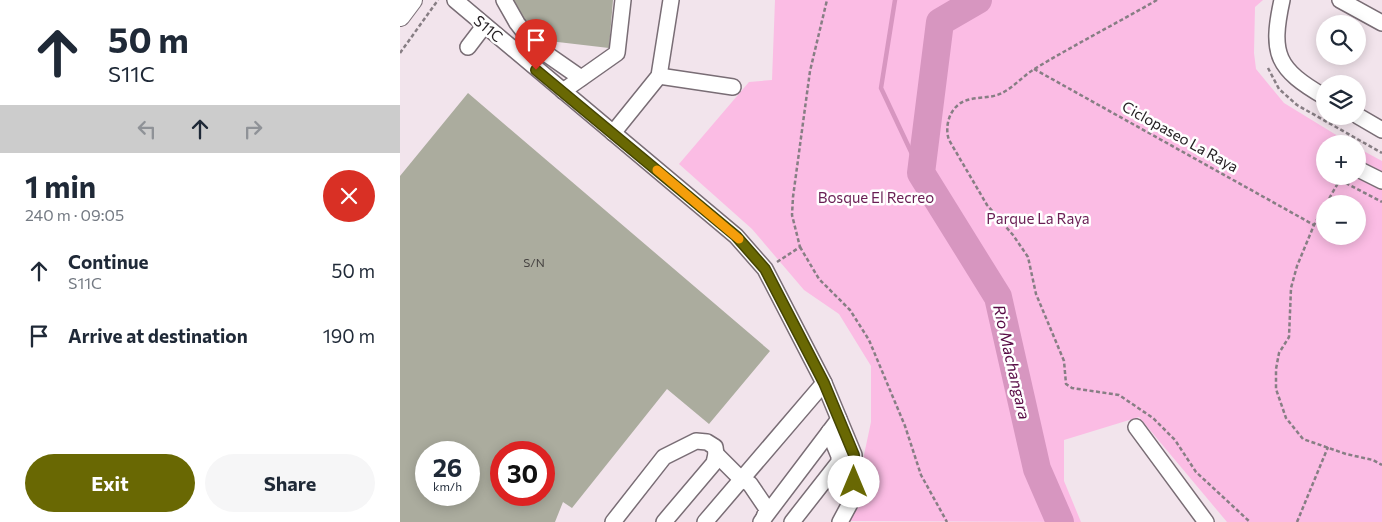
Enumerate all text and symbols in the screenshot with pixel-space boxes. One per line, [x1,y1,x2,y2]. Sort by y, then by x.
street label: S11C [471,11,507,45]
map controls [1316,15,1366,245]
button: search [1316,15,1366,65]
text: 50 m [108,17,189,60]
pin [515,19,557,70]
icon: ahead [25,20,90,85]
icon: arrive [522,26,550,54]
text: S11C [108,60,155,87]
button: layers [1316,75,1366,125]
street label: Ciclopaseo La Raya [1119,97,1242,176]
icon: left [133,115,161,143]
icon: ahead [186,115,214,143]
icon: right [239,115,267,143]
button: + [1316,135,1366,185]
text: 1 min [25,167,96,204]
button: close [323,170,375,222]
park label: Bosque El Recreo [818,188,934,206]
button: − [1316,195,1366,245]
text: 240 m · 09:05 [25,205,124,224]
park label: Parque La Raya [986,209,1090,227]
text: Continue [68,250,148,273]
house number: S/N [523,255,545,269]
icon: ahead [25,257,53,285]
text: 50 m [331,259,375,282]
text: S11C [68,273,102,292]
water label: Rio Machangara [990,303,1035,421]
icon: arrive [25,322,53,350]
text: Arrive at destination [68,324,248,347]
text: 190 m [323,324,375,347]
speed limit sign: 30 [490,441,555,506]
text: 26 [433,452,462,482]
button: Exit [25,454,195,512]
button: Share [205,454,375,512]
position arrow [827,455,879,507]
text: km/h [433,479,462,493]

